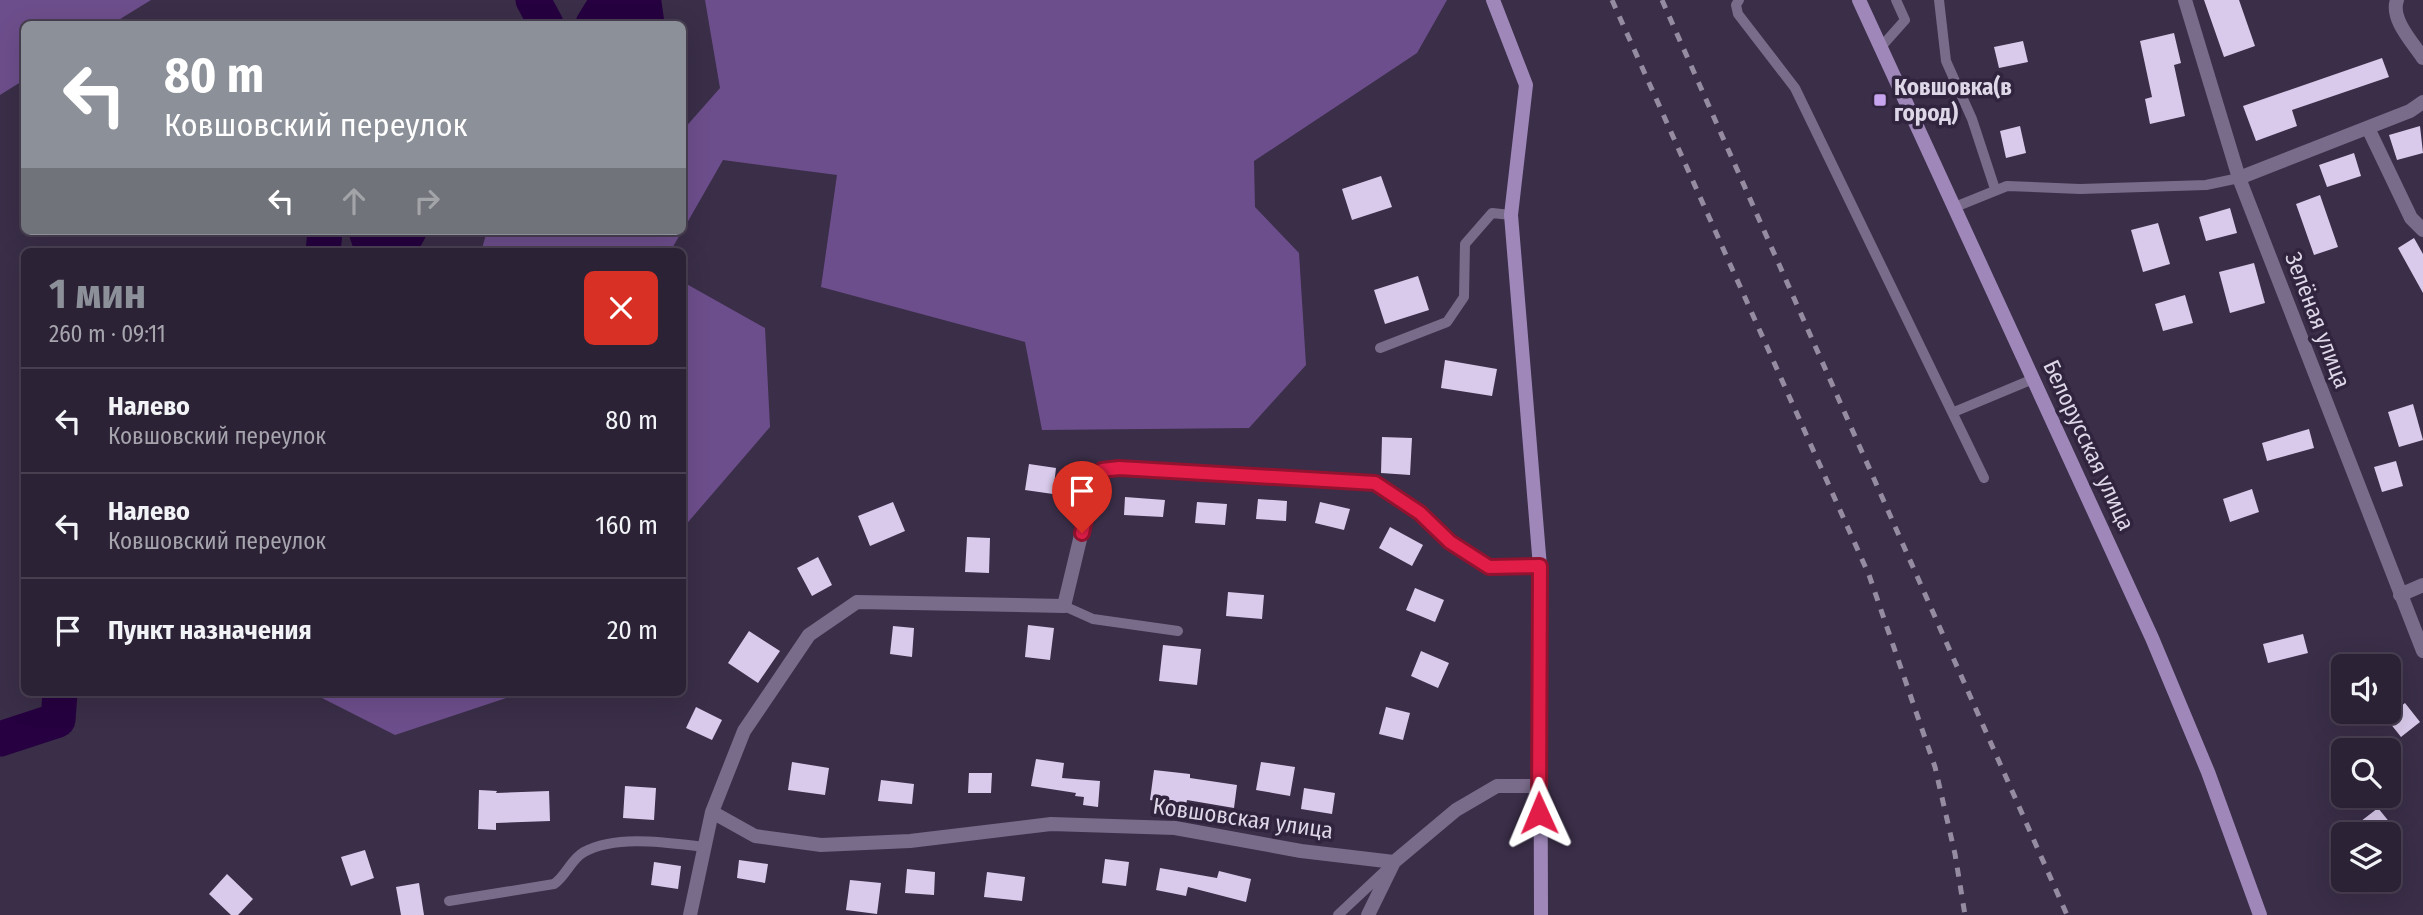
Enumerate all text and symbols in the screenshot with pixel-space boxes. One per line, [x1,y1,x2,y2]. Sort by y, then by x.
text: 80 m [164,46,264,105]
icon: left [49,49,140,140]
place label: Ковшовка(в город) [1894,73,2012,127]
marker: Ковшовка(в город) [1872,92,1888,108]
text: Ковшовский переулок [164,106,468,144]
icon: left [262,182,300,220]
icon: ahead [335,182,373,220]
icon: right [408,182,446,220]
street label: Зелёная улица [2279,248,2357,392]
text: 1 мин [49,269,146,319]
button: close [584,271,658,345]
text: 260 m · 09:11 [49,320,166,348]
street label: Белорусская улица [2037,355,2141,535]
text: Налево [108,391,190,422]
icon: left [49,402,87,440]
text: 80 m [605,405,658,436]
text: Ковшовский переулок [108,422,326,450]
pin [1052,461,1112,533]
icon: arrive [1063,472,1101,510]
text: Налево [108,496,190,527]
icon: left [49,507,87,545]
text: 160 m [595,510,658,541]
text: Ковшовский переулок [108,527,326,555]
icon: arrive [49,612,87,650]
text: Пункт назначения [108,615,312,646]
text: 20 m [607,615,658,646]
map controls [2331,654,2401,892]
button: sound [2331,654,2401,724]
button: search [2331,738,2401,808]
position arrow [1502,776,1576,850]
street label: Ковшовская улица [1151,791,1335,845]
button: layers [2331,822,2401,892]

